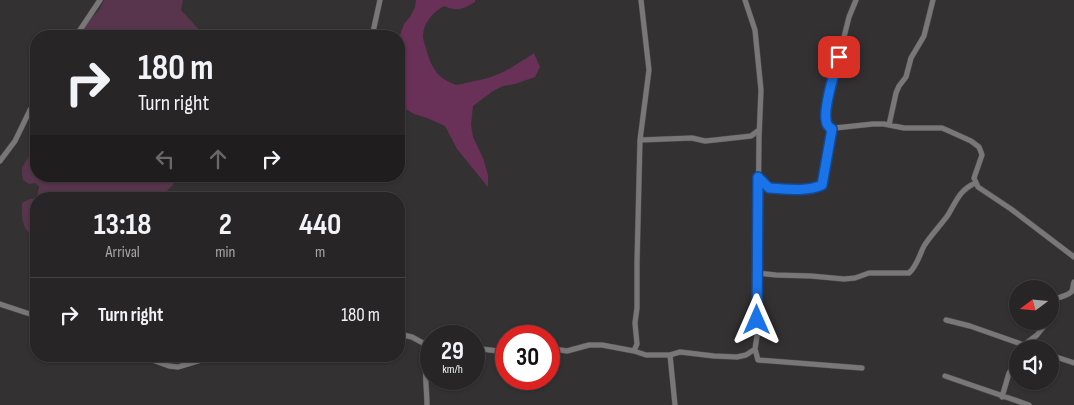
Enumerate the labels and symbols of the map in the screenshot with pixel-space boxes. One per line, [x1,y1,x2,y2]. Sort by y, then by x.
pin [818,36,860,78]
north arrow [1009,280,1059,330]
position arrow [730,293,782,345]
speed limit sign: 30 [495,325,560,390]

